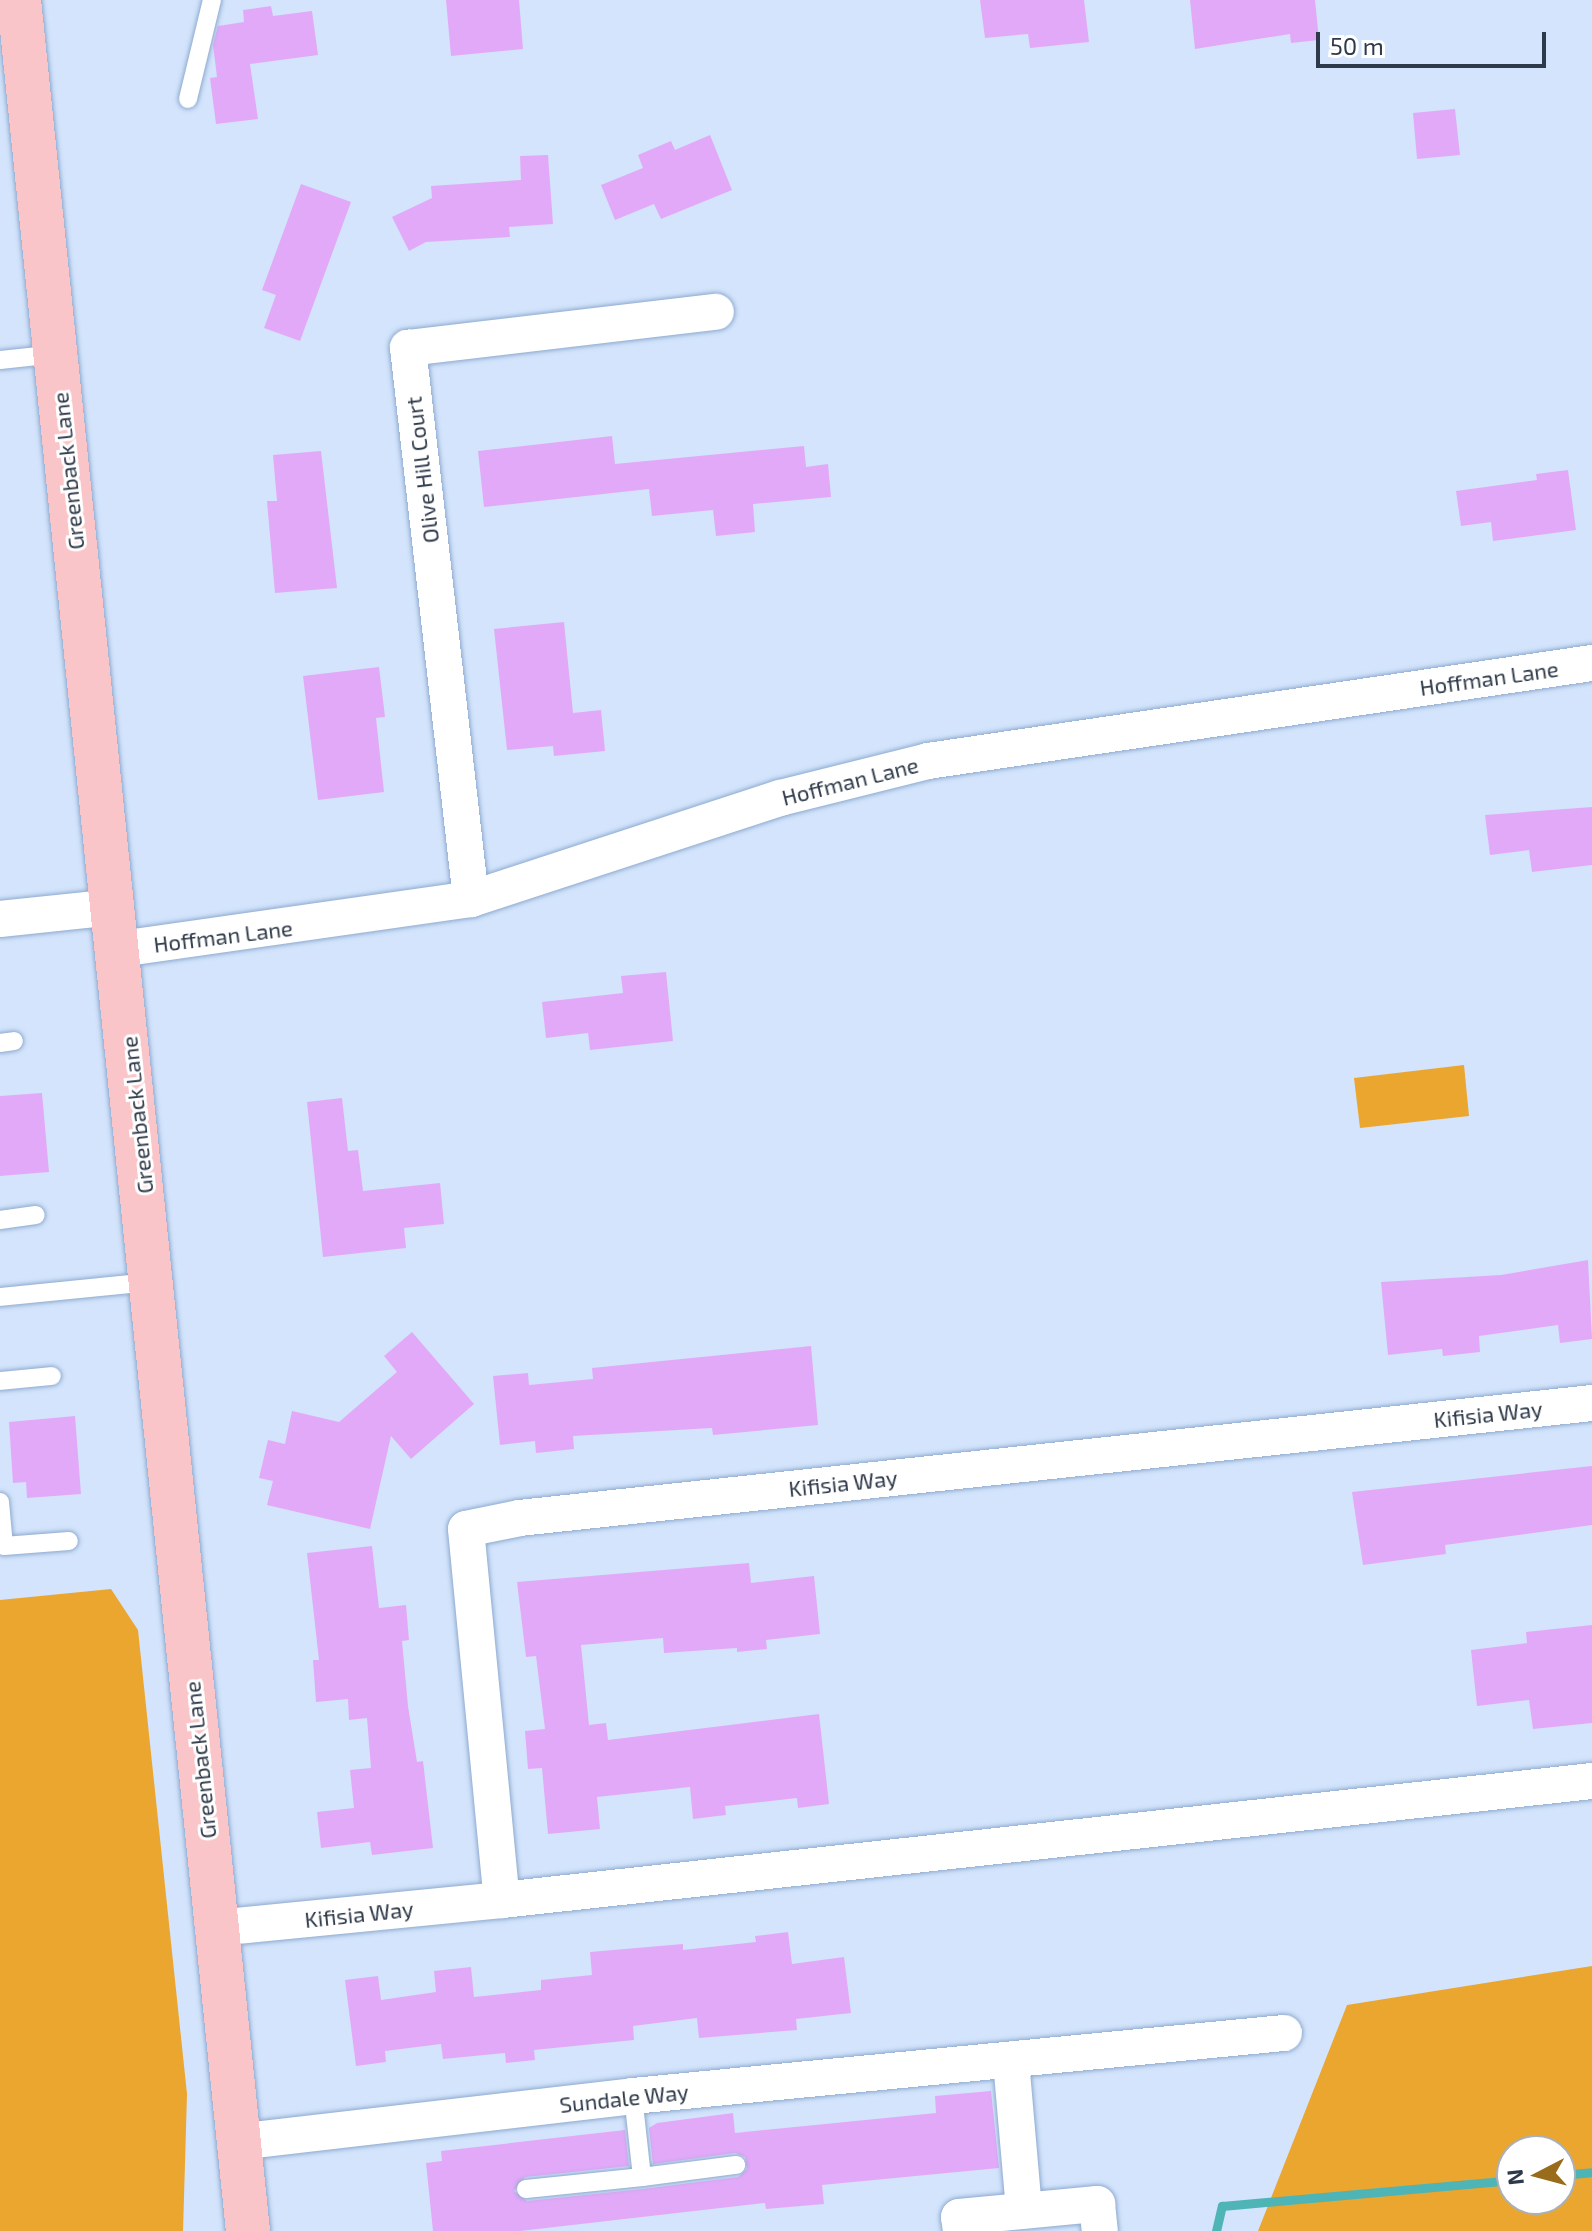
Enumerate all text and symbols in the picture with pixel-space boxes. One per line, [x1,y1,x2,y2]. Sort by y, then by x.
scale bar [1320,16,1550,66]
text: 50 m [1330,31,1384,60]
street label: Greenback Lane [47,391,89,551]
street label: Olive Hill Court [400,395,444,545]
street label: Hoffman Lane [1418,655,1560,701]
street label: Hoffman Lane [779,751,921,811]
street label: Hoffman Lane [152,914,294,958]
street label: Greenback Lane [116,1035,158,1195]
street label: Kifisia Way [1432,1395,1544,1433]
street label: Kifisia Way [787,1464,899,1502]
street label: Greenback Lane [179,1680,221,1840]
street label: Kifisia Way [303,1895,415,1933]
street label: Sundale Way [558,2078,690,2118]
north arrow [1496,2135,1576,2215]
text: N [1500,2168,1528,2187]

